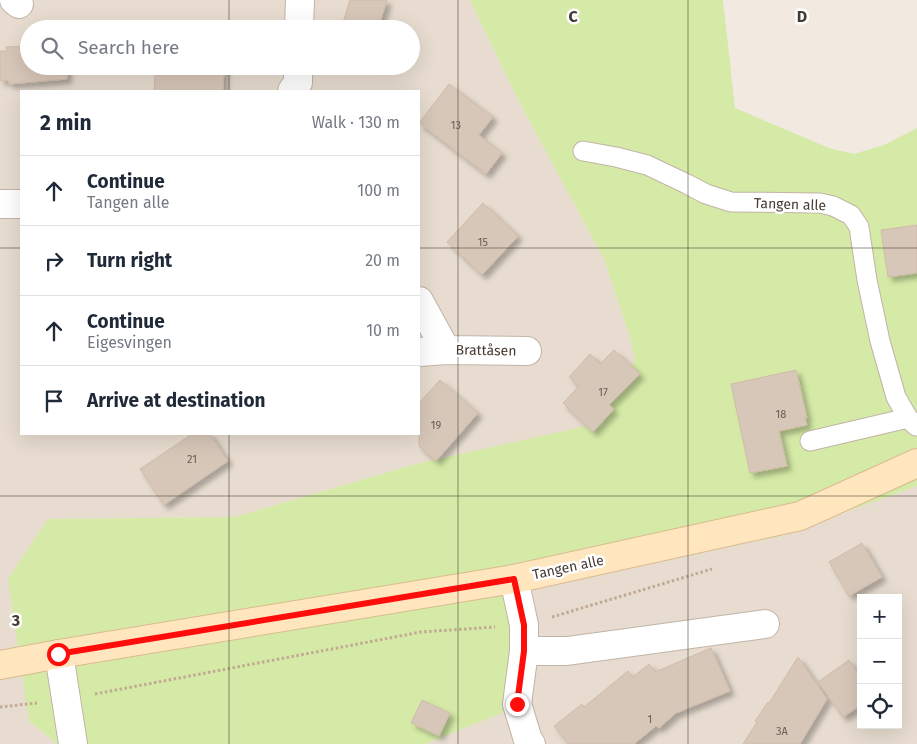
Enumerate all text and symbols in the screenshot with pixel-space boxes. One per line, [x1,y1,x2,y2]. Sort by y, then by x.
text: C [568,7,578,26]
text: D [797,7,807,26]
search box [20,20,420,75]
icon: search [38,34,66,62]
text: Search here [78,36,179,59]
text: 2 min [40,110,92,136]
text: Walk · 130 m [312,113,400,132]
house number: 13 [451,119,461,132]
text: Continue [87,170,165,193]
icon: ahead [40,177,68,205]
text: 100 m [357,181,400,200]
text: Tangen alle [87,193,170,212]
street label: Tangen alle [754,195,826,214]
house number: 15 [478,236,489,249]
icon: right [40,247,68,275]
text: Turn right [87,249,172,272]
text: 20 m [365,251,400,270]
text: Continue [87,310,165,333]
icon: ahead [40,317,68,345]
text: 10 m [366,321,400,340]
text: Eigesvingen [87,333,172,352]
street label: Brattåsen [455,341,517,360]
house number: 17 [598,386,608,399]
icon: arrive [40,387,68,415]
text: Arrive at destination [87,389,266,412]
house number: 18 [776,408,786,421]
house number: 19 [431,419,441,432]
house number: 21 [187,453,197,466]
street label: Tangen alle [531,552,605,583]
map controls [857,594,902,729]
button: + [857,594,902,639]
text: 3 [11,611,20,630]
button: − [857,639,902,684]
route start [47,643,70,666]
button: locate [857,684,902,729]
route end [506,693,529,716]
house number: 1 [648,713,652,726]
house number: 3A [776,725,789,738]

